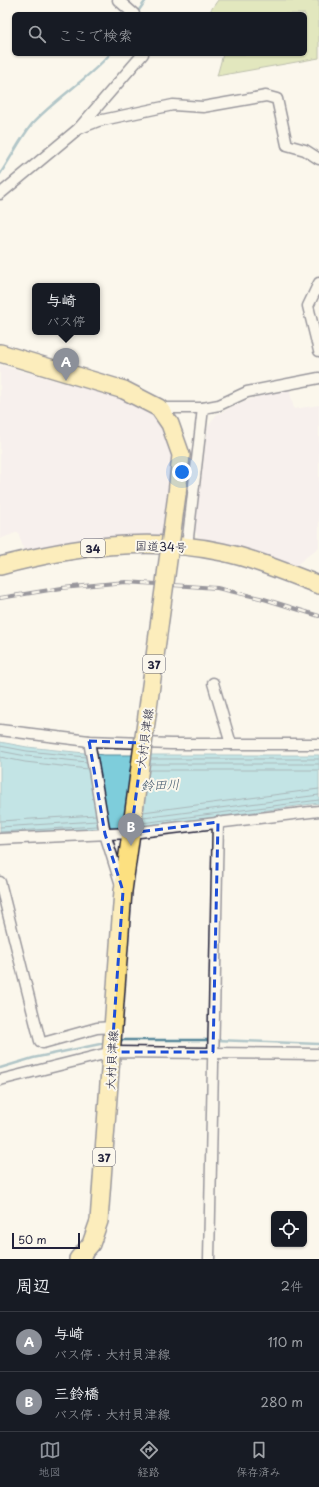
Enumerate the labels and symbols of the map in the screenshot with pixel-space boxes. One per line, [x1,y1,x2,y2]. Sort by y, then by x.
pin: A [53,348,79,381]
your location [172,462,192,482]
street label: 国道34号 [135,536,187,556]
road number: 34 [81,539,105,557]
road number: 37 [143,655,165,673]
street label: 大村貝津線 [131,707,157,769]
water label: 鈴田川 [140,774,180,794]
pin: B [118,813,144,846]
street label: 大村貝津線 [100,1030,122,1090]
road number: 37 [93,1148,115,1166]
scale bar [12,1231,80,1250]

